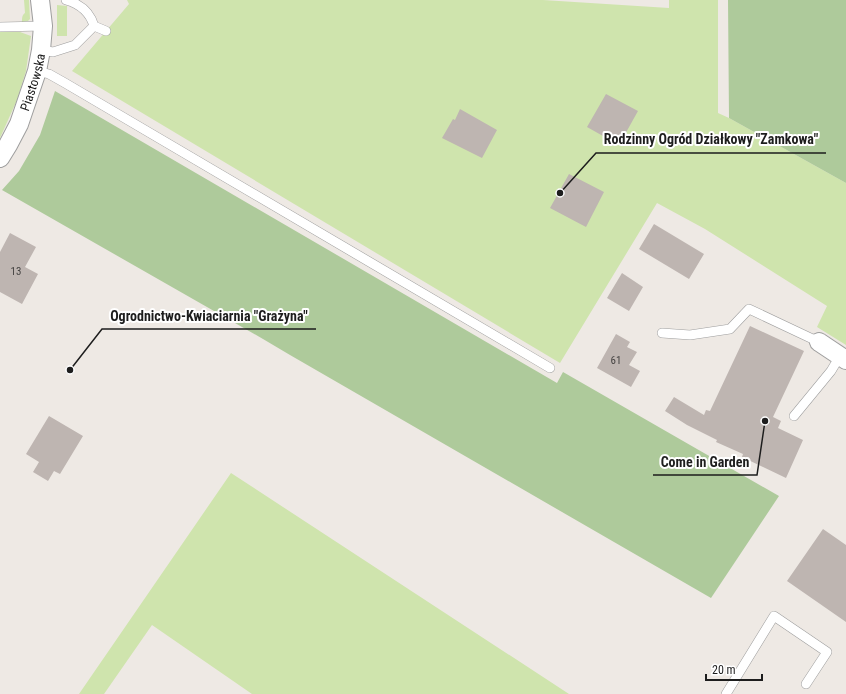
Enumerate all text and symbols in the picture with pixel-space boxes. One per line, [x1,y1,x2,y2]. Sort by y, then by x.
street label: Piastowska [17,52,48,113]
callout: Rodzinny Ogród Działkowy "Zamkowa" [596,127,826,153]
text: Rodzinny Ogród Działkowy "Zamkowa" [604,131,819,147]
house number: 13 [11,265,21,278]
callout: Ogrodnictwo-Kwiaciarnia "Grażyna" [102,303,316,329]
text: Ogrodnictwo-Kwiaciarnia "Grażyna" [110,308,308,324]
house number: 61 [611,354,621,367]
callout: Come in Garden [653,449,757,475]
text: Come in Garden [661,454,749,470]
scale bar [706,656,762,682]
text: 20 m [712,663,736,677]

